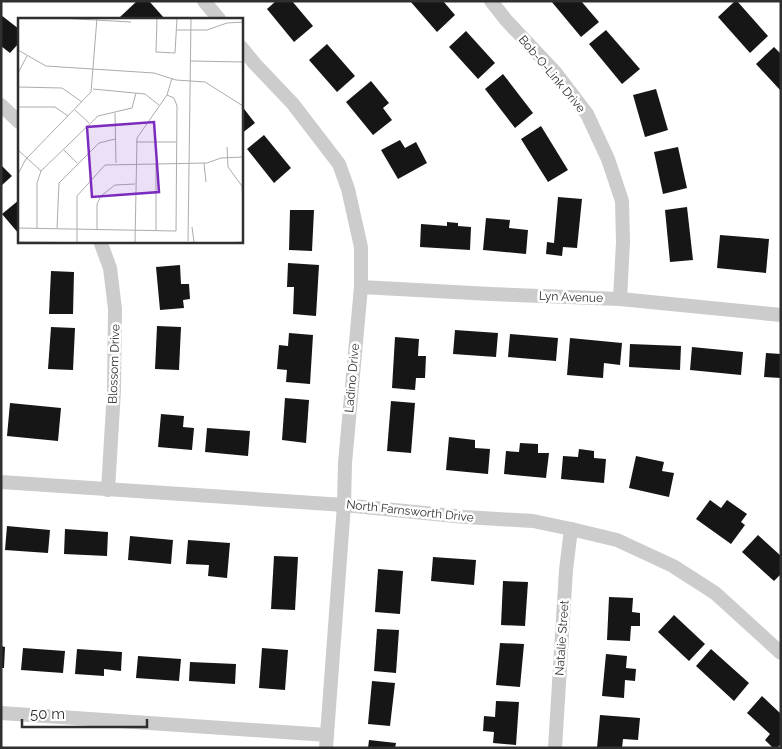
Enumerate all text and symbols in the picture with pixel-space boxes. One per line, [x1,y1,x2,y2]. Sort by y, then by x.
inset map [18,18,242,242]
street label: Bob-O-Link Drive [516,33,588,115]
street label: Lyn Avenue [539,289,603,305]
street label: Blossom Drive [106,324,122,404]
street label: Ladino Drive [342,343,362,413]
street label: North Farnsworth Drive [346,497,474,525]
street label: Natalie Street [552,600,572,676]
scale bar [22,696,148,728]
text: 50 m [30,705,65,723]

